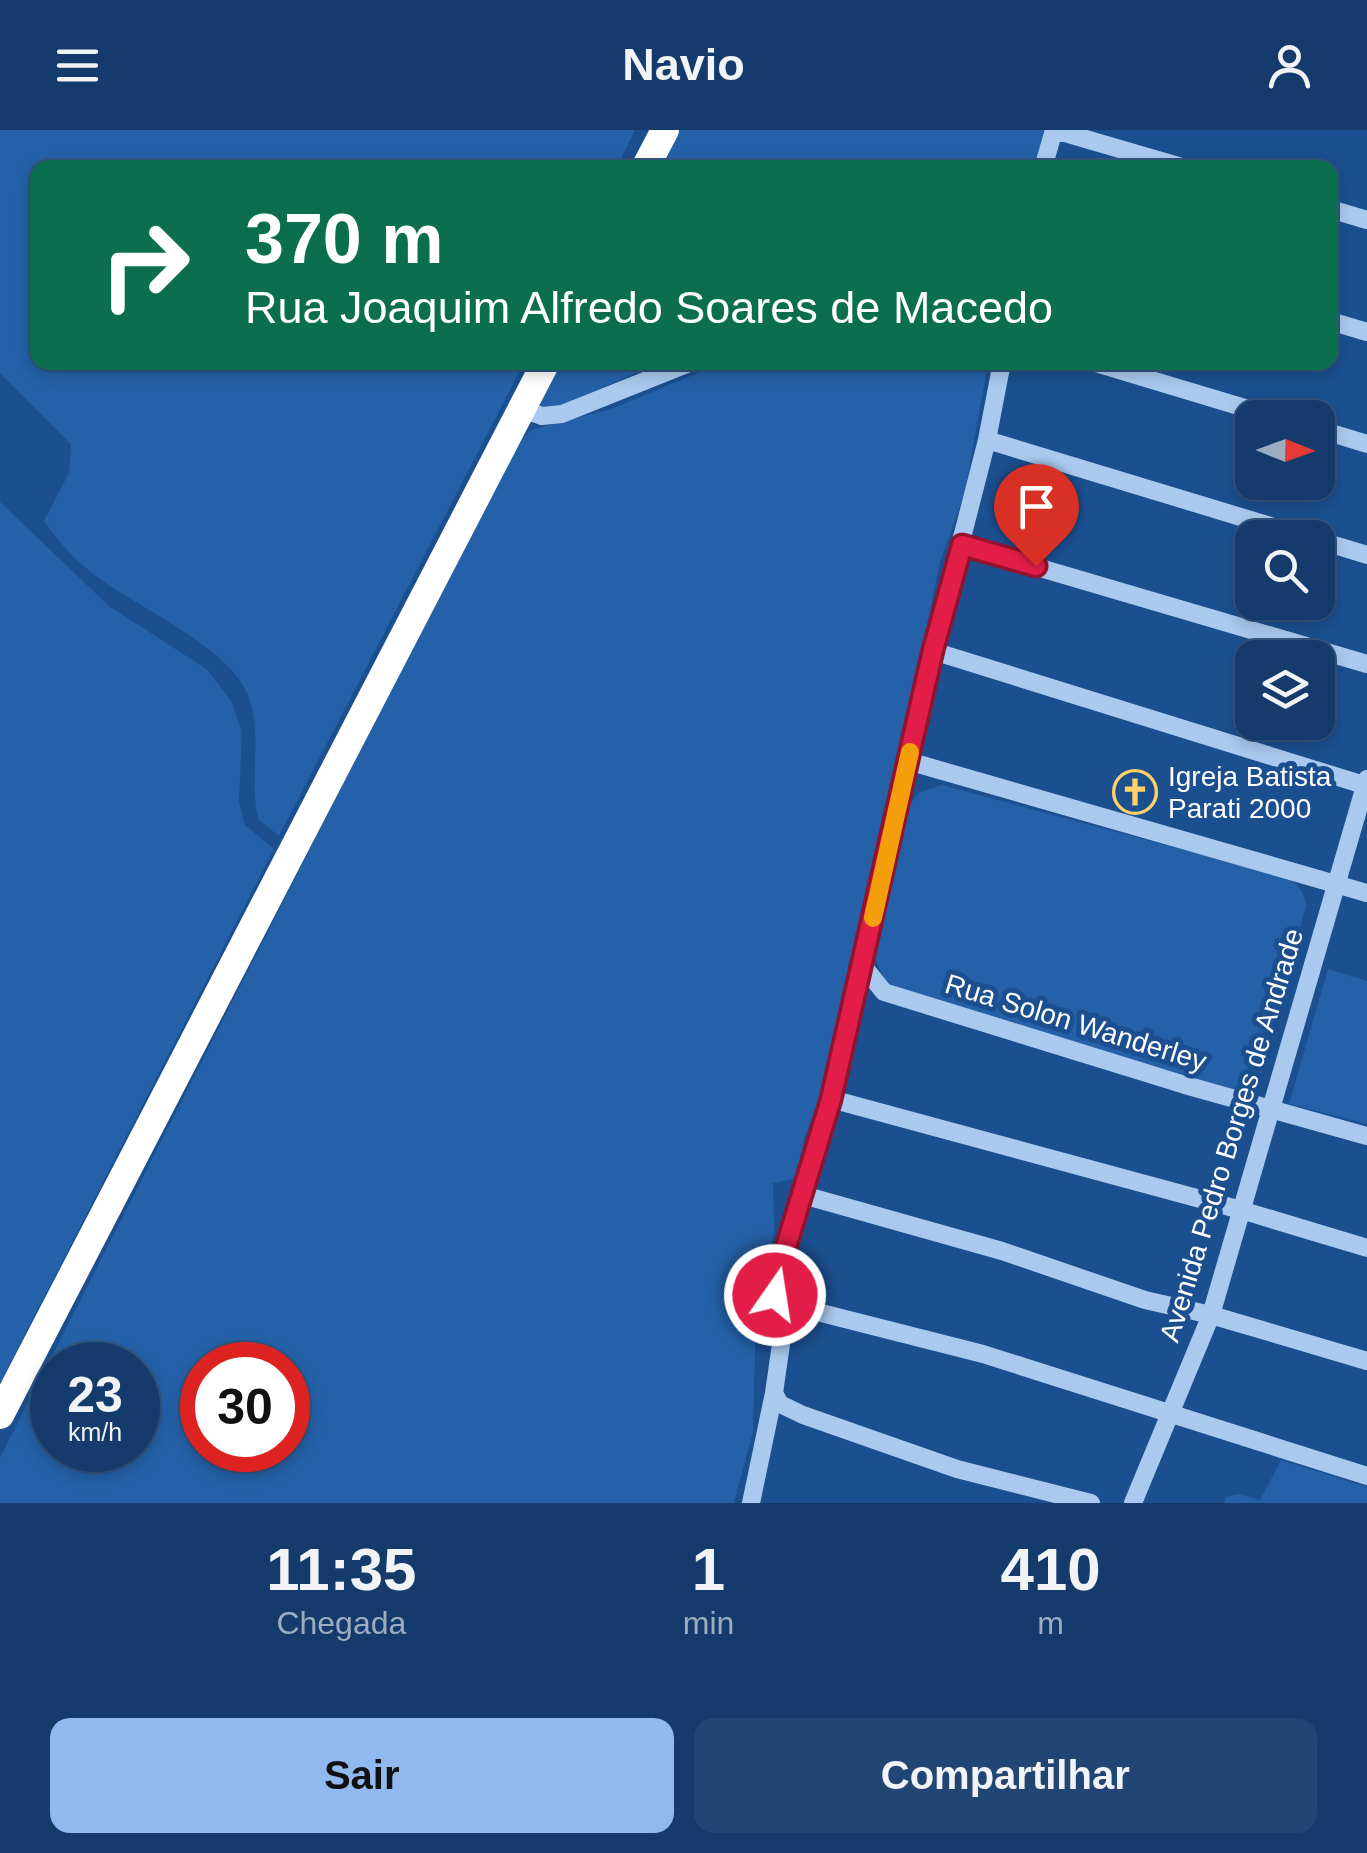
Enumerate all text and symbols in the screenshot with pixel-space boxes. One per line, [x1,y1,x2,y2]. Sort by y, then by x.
icon: menu [50,38,105,93]
icon: person [1262,38,1317,93]
text: Navio [622,39,745,90]
icon: right [80,200,210,330]
text: 370 m [245,200,443,278]
text: Rua Joaquim Alfredo Soares de Macedo [245,282,1053,333]
north arrow [1235,400,1335,500]
map controls [1235,400,1335,740]
pin [994,464,1079,567]
icon: arrive [1009,479,1064,534]
button: search [1235,520,1335,620]
button: layers [1235,640,1335,740]
place label: Igreja Batista Parati 2000 [1168,761,1332,824]
church icon: Igreja Batista Parati 2000 [1112,769,1158,815]
street label: Avenida Pedro Borges de Andrade [1154,925,1309,1346]
street label: Rua Solon Wanderley [942,968,1210,1077]
position arrow [723,1243,827,1347]
speed limit sign: 30 [180,1342,310,1472]
text: 23 [67,1367,123,1423]
text: km/h [68,1418,122,1446]
text: 11:35 [266,1536,416,1603]
text: 1 [692,1536,725,1603]
text: 410 [1001,1536,1101,1603]
text: Chegada [276,1605,406,1641]
text: min [683,1605,734,1641]
text: m [1037,1605,1064,1641]
button: Sair [50,1718,674,1833]
button: Compartilhar [694,1718,1317,1833]

